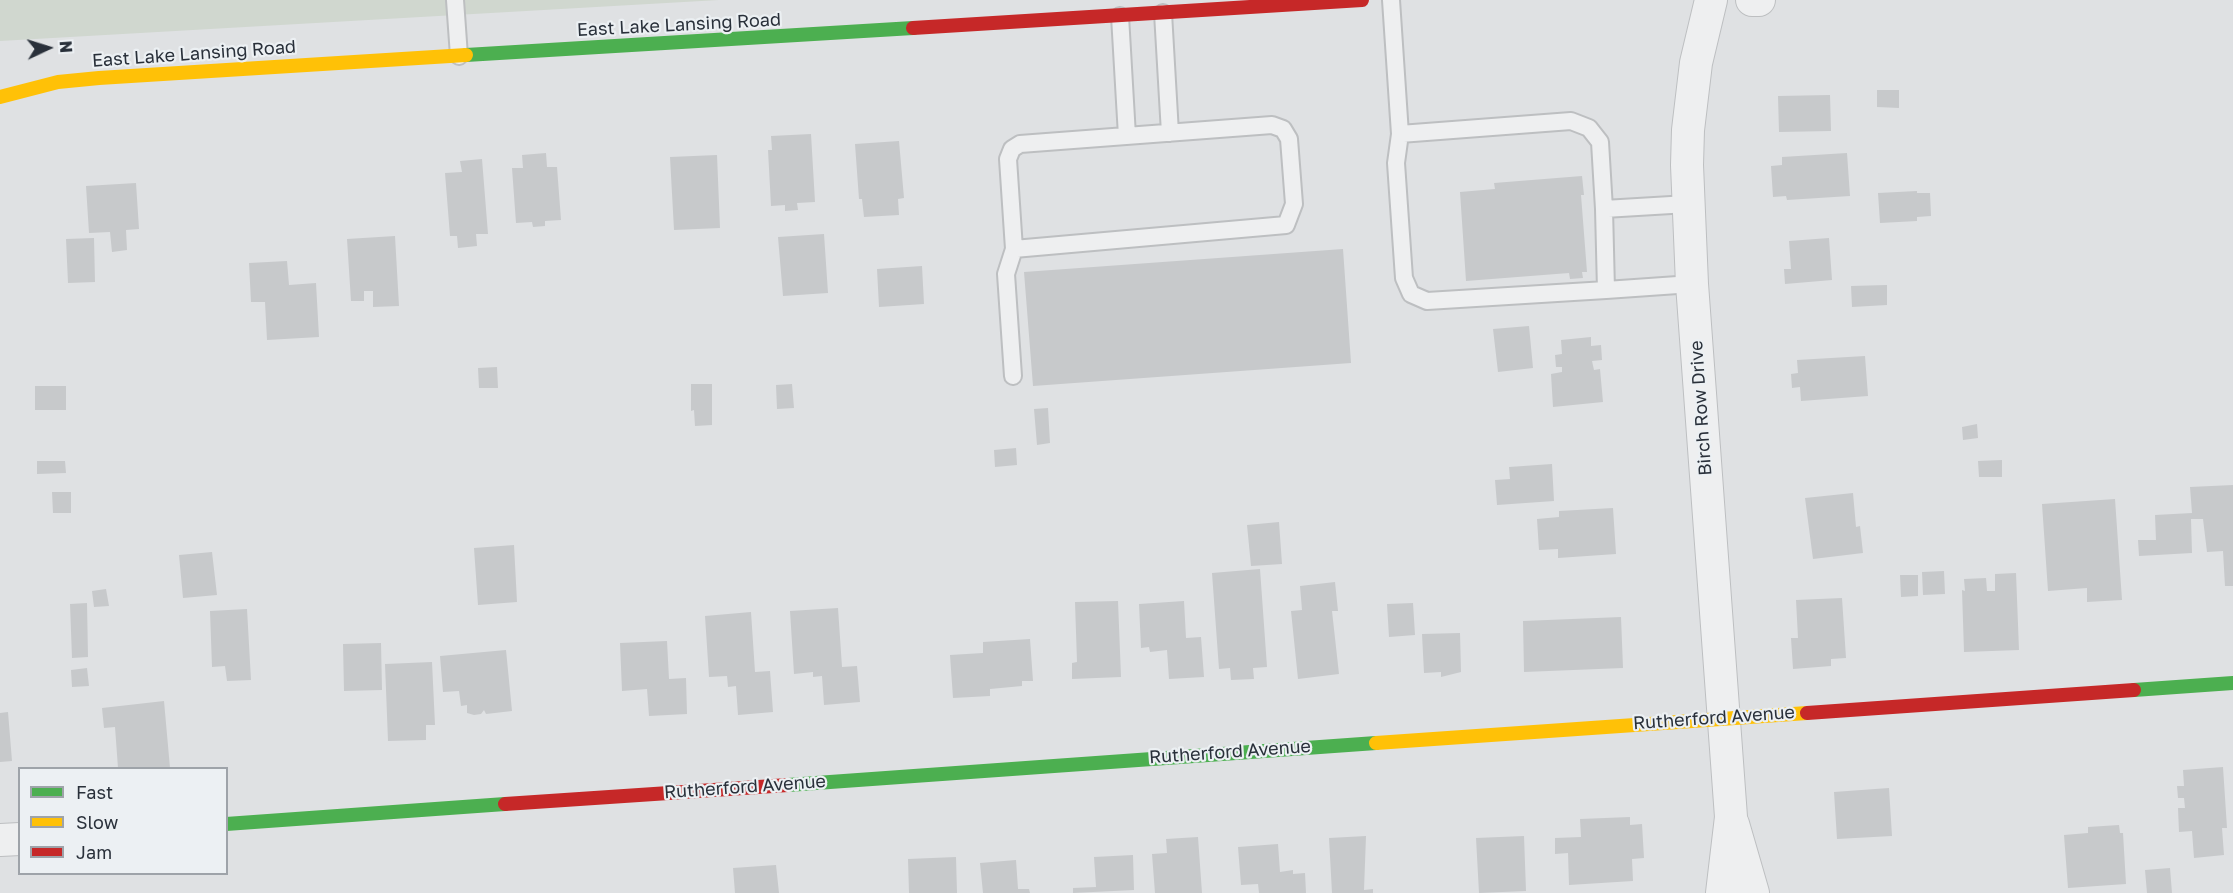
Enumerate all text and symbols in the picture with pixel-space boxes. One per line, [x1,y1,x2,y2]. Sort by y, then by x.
street label: East Lake Lansing Road [576,9,782,41]
north arrow [18,18,78,78]
street label: East Lake Lansing Road [91,36,297,72]
text: N [56,40,76,54]
street label: Birch Row Drive [1686,340,1716,476]
street label: Rutherford Avenue [1632,702,1796,734]
street label: Rutherford Avenue [1148,736,1312,768]
legend [18,767,228,875]
street label: Rutherford Avenue [663,771,827,803]
text: Fast [76,781,113,803]
text: Slow [76,811,118,833]
text: Jam [76,841,112,863]

